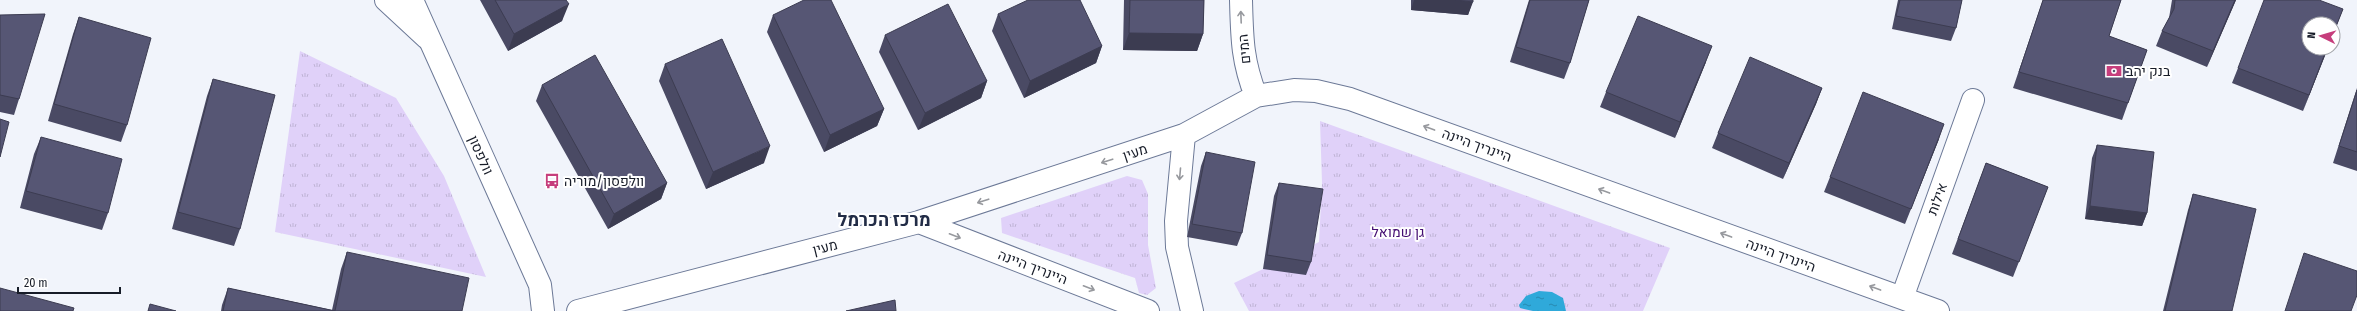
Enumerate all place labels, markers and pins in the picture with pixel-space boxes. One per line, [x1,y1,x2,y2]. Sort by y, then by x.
bank icon: בנק יהב [2105,62,2123,80]
place label: בנק יהב [2126,63,2171,80]
bus stop icon: וולפסון/מוריה [543,172,561,190]
place label: וולפסון/מוריה [564,173,644,190]

